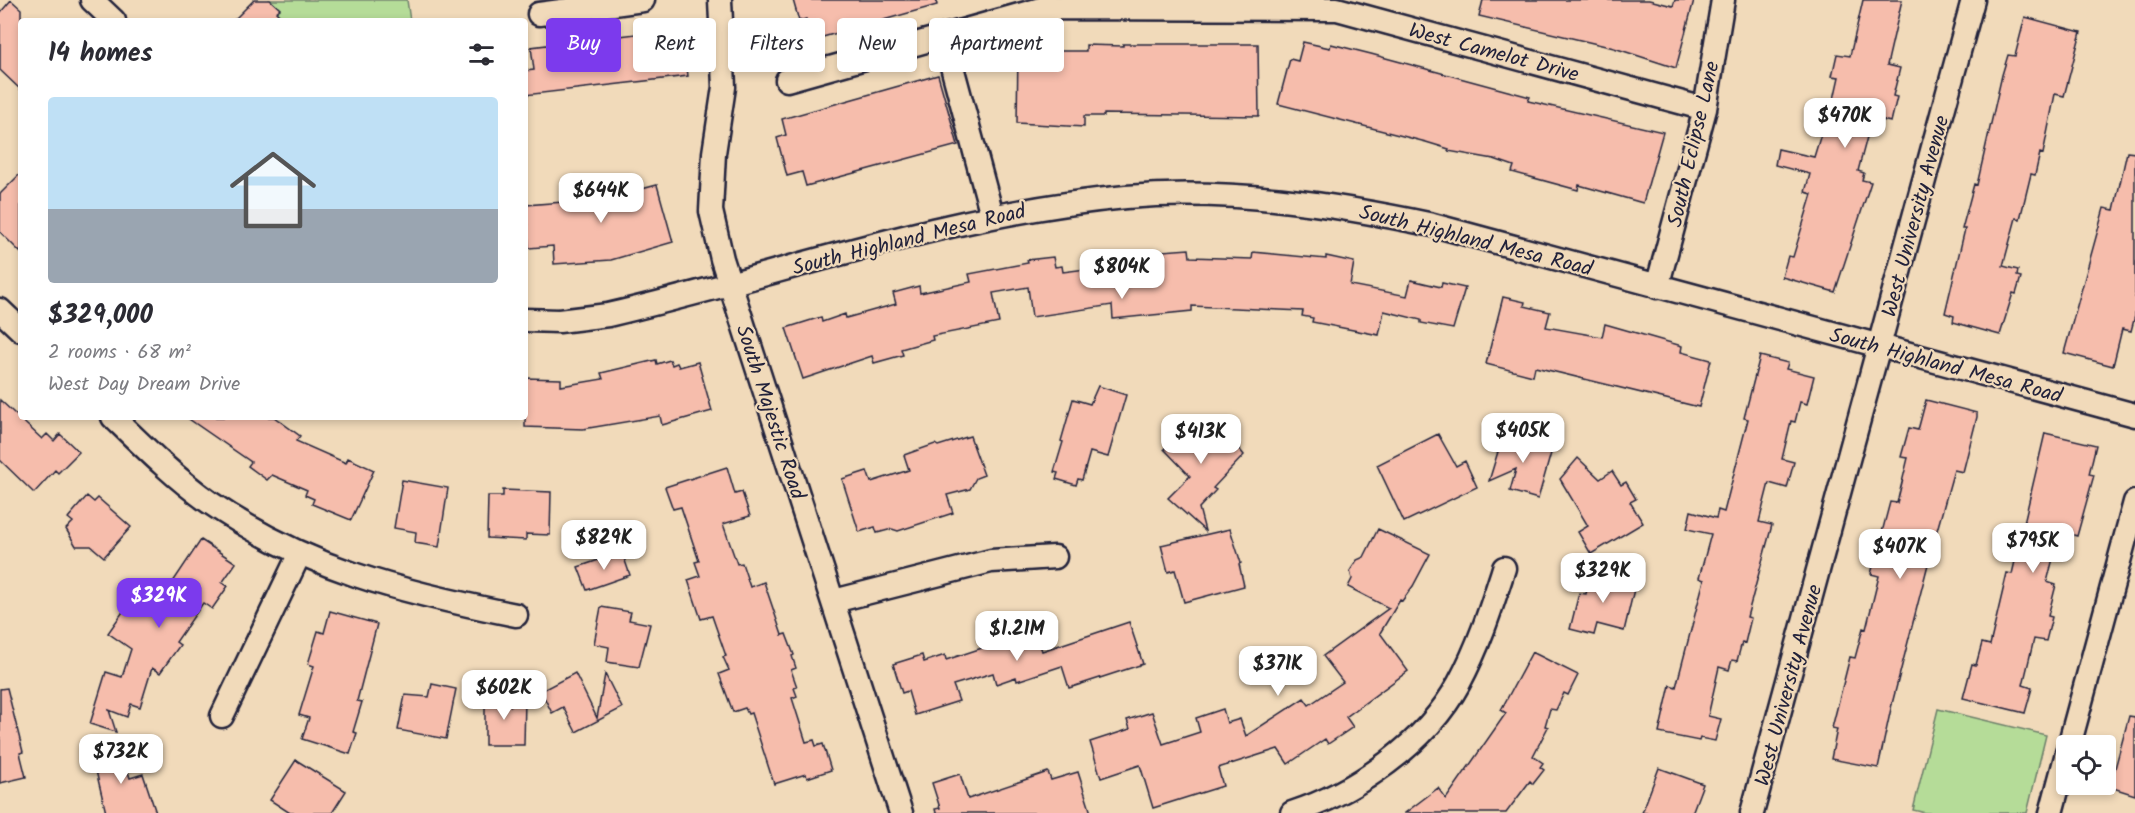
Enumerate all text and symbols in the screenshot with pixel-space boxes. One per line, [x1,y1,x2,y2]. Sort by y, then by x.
street label: West Camelot Drive [1405,15,1583,92]
chip: Buy [546,18,621,72]
chip: Rent [633,18,716,72]
chip: Filters [728,18,825,72]
chip: New [837,18,917,72]
chip: Apartment [929,18,1064,72]
text: 14 homes [48,33,153,75]
icon: filters [465,38,498,71]
street label: South Eclipse Lane [1659,58,1730,230]
pin: $470K [1803,98,1887,149]
text: $470K [1818,101,1872,133]
street label: West University Avenue [1874,111,1959,321]
icon: home [219,136,327,244]
pin: $644K [559,173,643,224]
text: $644K [573,176,629,208]
street label: South Highland Mesa Road [789,195,1030,285]
street label: South Highland Mesa Road [1356,196,1596,287]
pin: $804K [1080,249,1164,300]
text: $804K [1094,252,1150,284]
text: $329,000 [48,295,153,337]
street label: South Highland Mesa Road [1826,320,2066,413]
street label: South Majestic Road [726,321,814,504]
text: 2 rooms · 68 m² [48,337,191,369]
text: West Day Dream Drive [48,369,240,401]
pin: $405K [1481,413,1565,464]
pin: $413K [1159,414,1243,465]
text: $405K [1495,416,1551,448]
text: $413K [1175,417,1227,449]
pin: $829K [562,520,646,571]
text: $829K [575,523,633,555]
pin: $795K [1991,523,2075,574]
text: $795K [2006,526,2060,558]
pin: $407K [1858,529,1942,580]
text: $407K [1873,532,1927,564]
pin: $329K [1561,553,1645,604]
text: $329K [1575,556,1631,588]
pin: $329K [117,578,201,629]
street label: West University Avenue [1747,580,1832,790]
text: $329K [131,581,187,613]
pin: $1.21M [968,611,1066,662]
text: $1.21M [989,614,1045,646]
pin: $371K [1236,646,1320,697]
text: $371K [1253,649,1303,681]
pin: $602K [462,670,546,721]
text: $602K [476,673,532,705]
pin: $732K [79,734,163,785]
map controls [2056,735,2116,795]
button: locate [2056,735,2116,795]
text: $732K [93,737,149,769]

